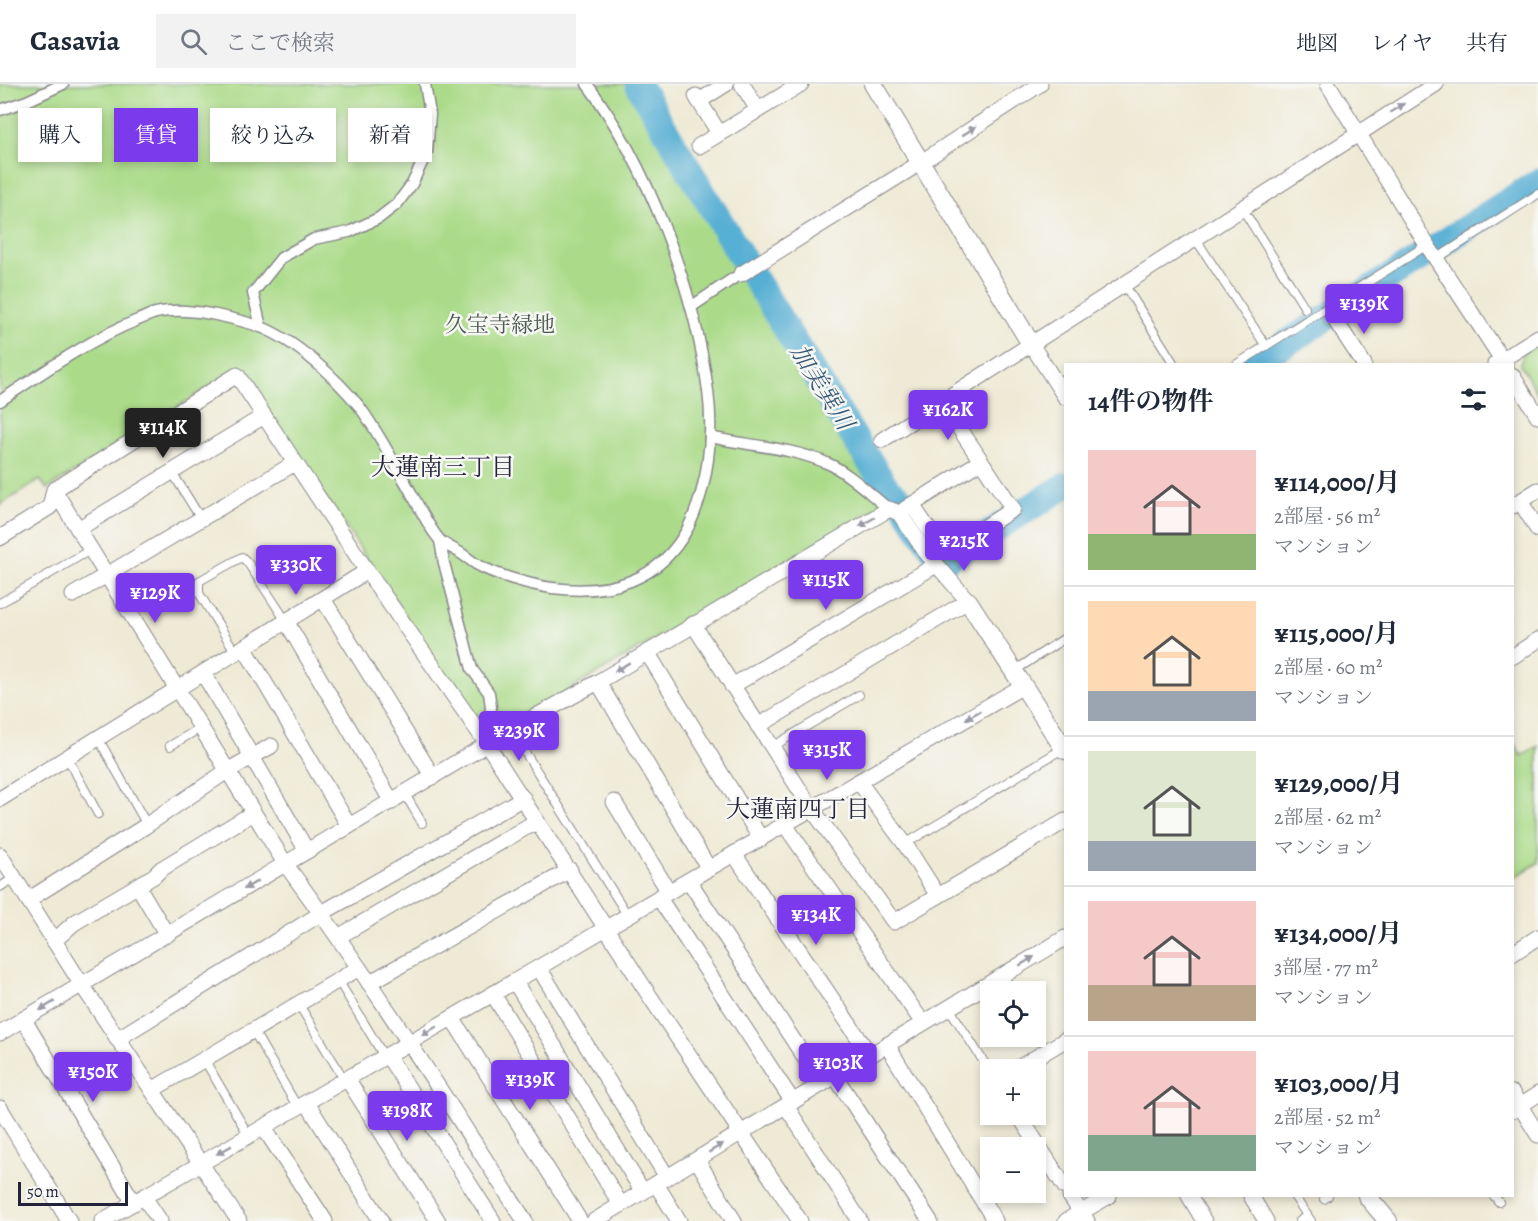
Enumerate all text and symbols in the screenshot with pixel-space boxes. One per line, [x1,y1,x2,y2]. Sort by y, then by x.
search box [156,14,576,68]
text: Casavia [30,22,120,60]
icon: search [177,25,210,58]
text: ここで検索 [225,28,335,58]
text: 地図 [1296,29,1338,57]
text: レイヤ [1371,29,1433,57]
text: 共有 [1466,29,1508,57]
one-way arrow [1389,103,1405,114]
chip: 購入 [18,108,102,162]
chip: 賃貸 [114,108,198,162]
chip: 絞り込み [210,108,336,162]
chip: 新着 [348,108,432,162]
one-way arrow [960,125,976,137]
pin: ¥139K [1322,284,1406,335]
text: ¥139K [1339,290,1389,317]
park label: 久宝寺緑地 [445,310,555,340]
water label: 加美巽川 [783,338,863,439]
icon: filters [1457,383,1490,416]
text: 14件の物件 [1088,384,1214,419]
pin: ¥162K [906,390,990,441]
text: ¥162K [923,396,973,423]
pin: ¥114K [121,408,205,459]
text: ¥114K [139,414,187,441]
district label: 大蓮南三丁目 [371,451,515,483]
text: ¥114,000/月 [1274,465,1401,500]
icon: home [1136,474,1208,546]
text: 2部屋 · 56 m² [1274,503,1380,530]
one-way arrow [859,517,875,528]
pin: ¥215K [922,521,1006,572]
text: ¥215K [939,527,989,554]
text: マンション [1274,533,1373,560]
pin: ¥330K [254,545,338,596]
text: ¥330K [270,551,322,578]
pin: ¥115K [784,560,868,611]
text: ¥115K [802,566,850,593]
pin: ¥129K [113,573,197,624]
text: ¥129K [130,579,180,606]
text: ¥115,000/月 [1274,616,1399,651]
icon: home [1136,625,1208,697]
text: 2部屋 · 60 m² [1274,654,1382,681]
one-way arrow [614,662,630,673]
text: マンション [1274,684,1373,711]
one-way arrow [965,710,981,721]
pin: ¥239K [477,711,561,762]
text: ¥239K [493,717,545,744]
pin: ¥315K [785,730,869,781]
text: ¥315K [803,736,851,763]
text: ¥129,000/月 [1274,766,1404,801]
icon: home [1136,775,1208,847]
district label: 大蓮南四丁目 [726,793,870,825]
text: 2部屋 · 62 m² [1274,804,1381,831]
text: マンション [1274,834,1373,861]
one-way arrow [242,880,259,890]
pin: ¥134K [774,895,858,946]
text: ¥134K [791,901,841,928]
text: ¥134,000/月 [1274,916,1402,951]
icon: home [1136,925,1208,997]
text: 3部屋 · 77 m² [1274,954,1378,981]
one-way arrow [1019,955,1035,966]
map controls [980,981,1046,1203]
button: locate [980,981,1046,1047]
text: マンション [1274,984,1373,1011]
one-way arrow [39,1000,55,1011]
one-way arrow [421,1026,437,1037]
pin: ¥103K [796,1043,880,1094]
text: ¥103K [813,1049,863,1076]
pin: ¥150K [51,1052,135,1103]
text: ¥150K [68,1058,118,1085]
button: + [980,1059,1046,1125]
pin: ¥139K [488,1060,572,1111]
text: ¥139K [505,1066,555,1093]
text: ¥103,000/月 [1274,1066,1403,1101]
icon: home [1136,1075,1208,1147]
pin: ¥198K [365,1091,449,1142]
text: ¥198K [382,1097,432,1124]
text: 2部屋 · 52 m² [1274,1104,1381,1131]
text: マンション [1274,1134,1373,1161]
button: − [980,1137,1046,1203]
one-way arrow [708,1142,724,1153]
one-way arrow [215,1145,232,1155]
scale bar [18,1179,128,1206]
text: 50 m [27,1181,59,1203]

